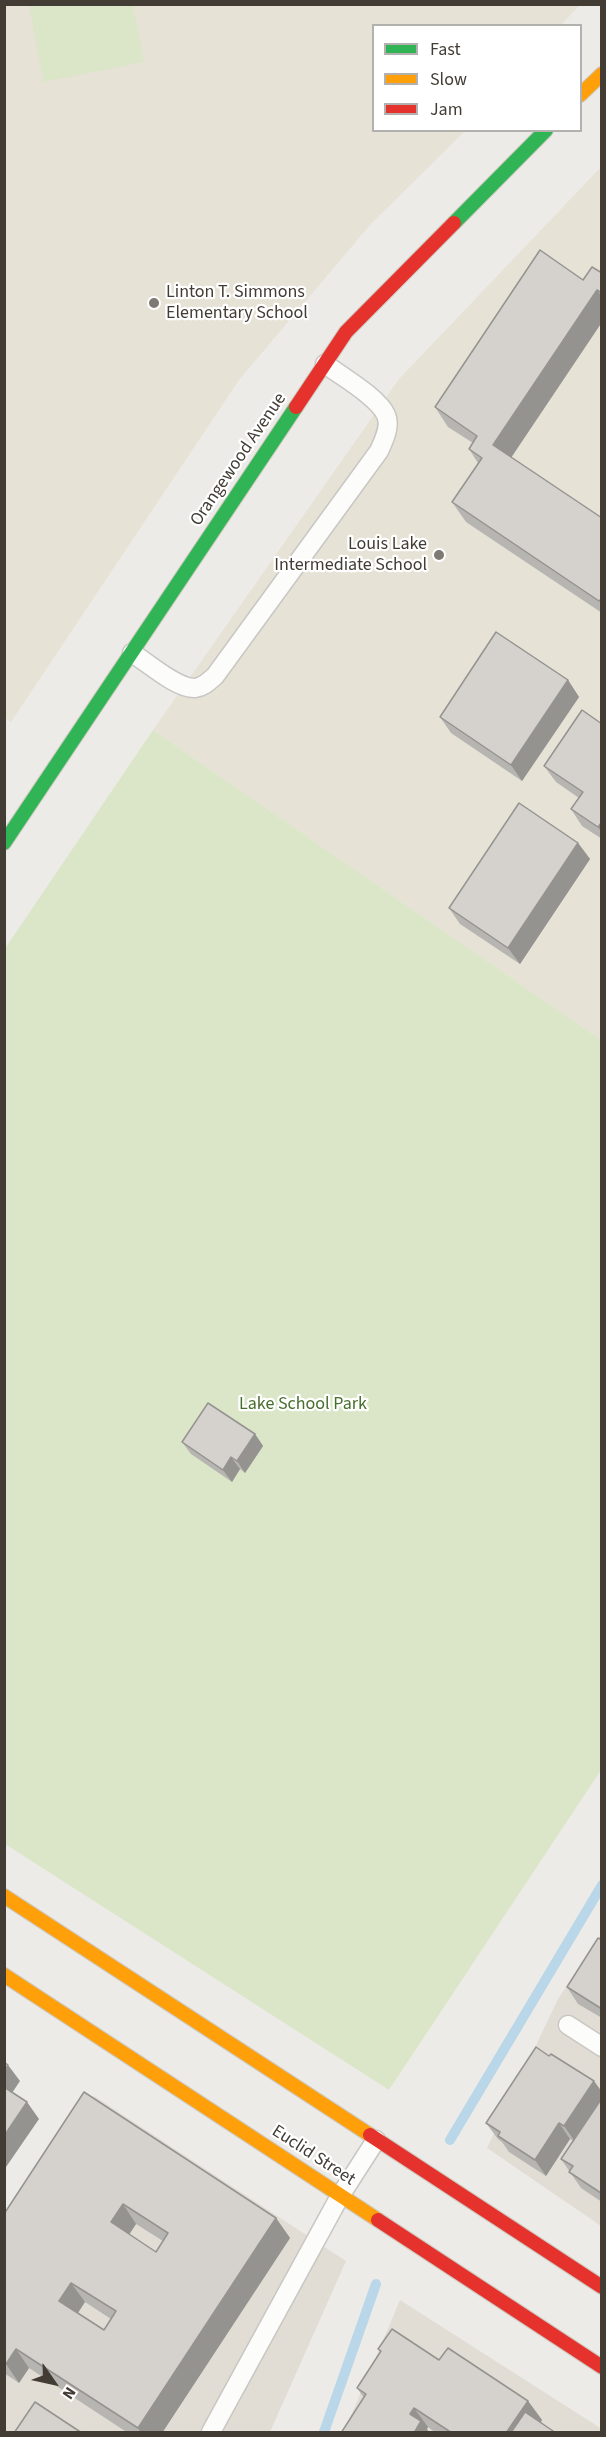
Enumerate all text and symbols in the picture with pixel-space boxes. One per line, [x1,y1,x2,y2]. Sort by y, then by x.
legend [372,24,582,132]
text: Fast [430,37,461,62]
text: Slow [430,67,467,92]
text: Jam [430,97,463,122]
place label: Linton T. Simmons Elementary School [166,282,308,324]
marker: Linton T. Simmons Elementary School [147,296,161,310]
street label: Orangewood Avenue [186,389,292,531]
place label: Louis Lake Intermediate School [274,534,427,576]
marker: Louis Lake Intermediate School [432,548,446,562]
park label: Lake School Park [239,1394,367,1416]
street label: Euclid Street [267,2121,359,2191]
north arrow [24,2353,84,2413]
text: N [57,2382,81,2404]

